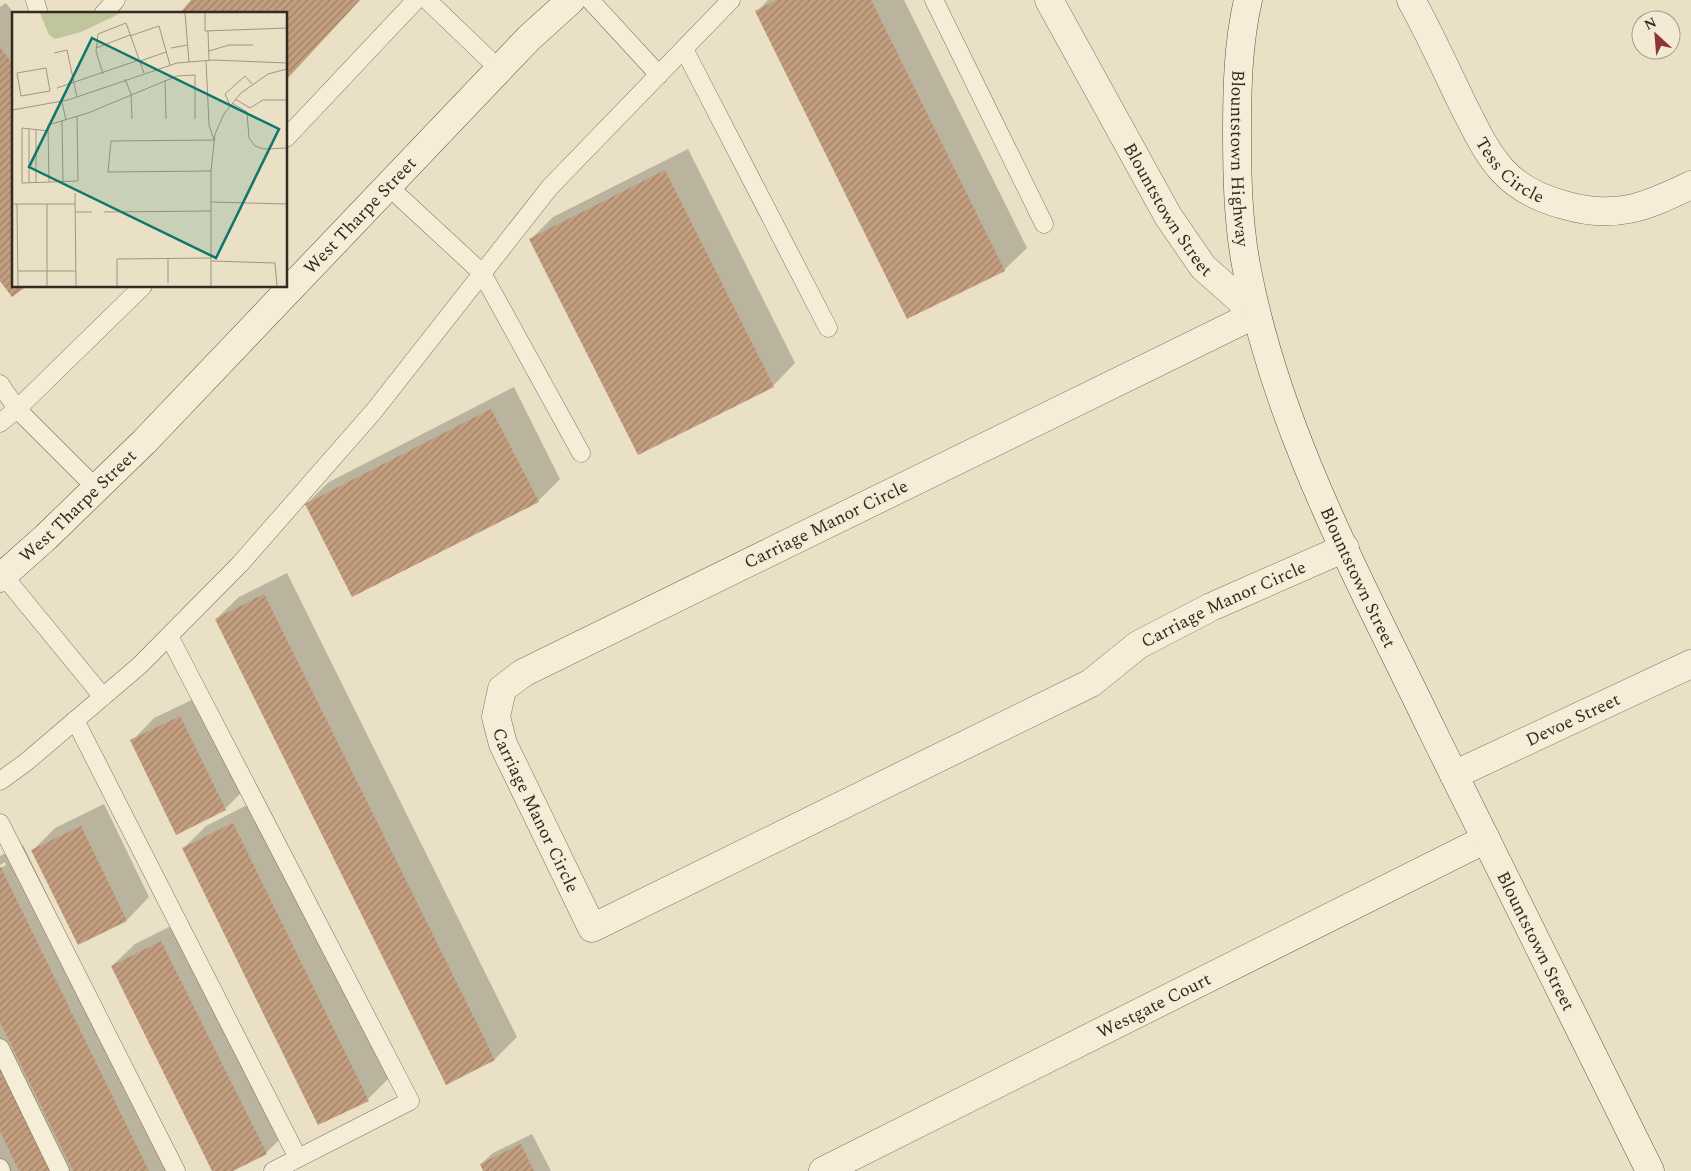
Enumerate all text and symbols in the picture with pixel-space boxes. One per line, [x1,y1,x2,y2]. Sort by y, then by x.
north arrow [1631,10,1681,60]
inset map [12,12,288,288]
text: N [1641,12,1660,36]
street label: Blountstown Highway [1223,69,1256,250]
street label: Tess Circle [1468,132,1548,211]
street label: Blountstown Street [1116,138,1218,284]
street label: West Tharpe Street [297,151,423,281]
street label: West Tharpe Street [13,443,143,569]
street label: Carriage Manor Circle [740,473,913,576]
street label: Blountstown Street [1313,503,1403,653]
street label: Carriage Manor Circle [1136,554,1310,655]
street label: Devoe Street [1521,686,1625,754]
street label: Carriage Manor Circle [485,725,586,897]
street label: Blountstown Street [1489,867,1582,1016]
street label: Westgate Court [1092,966,1216,1046]

